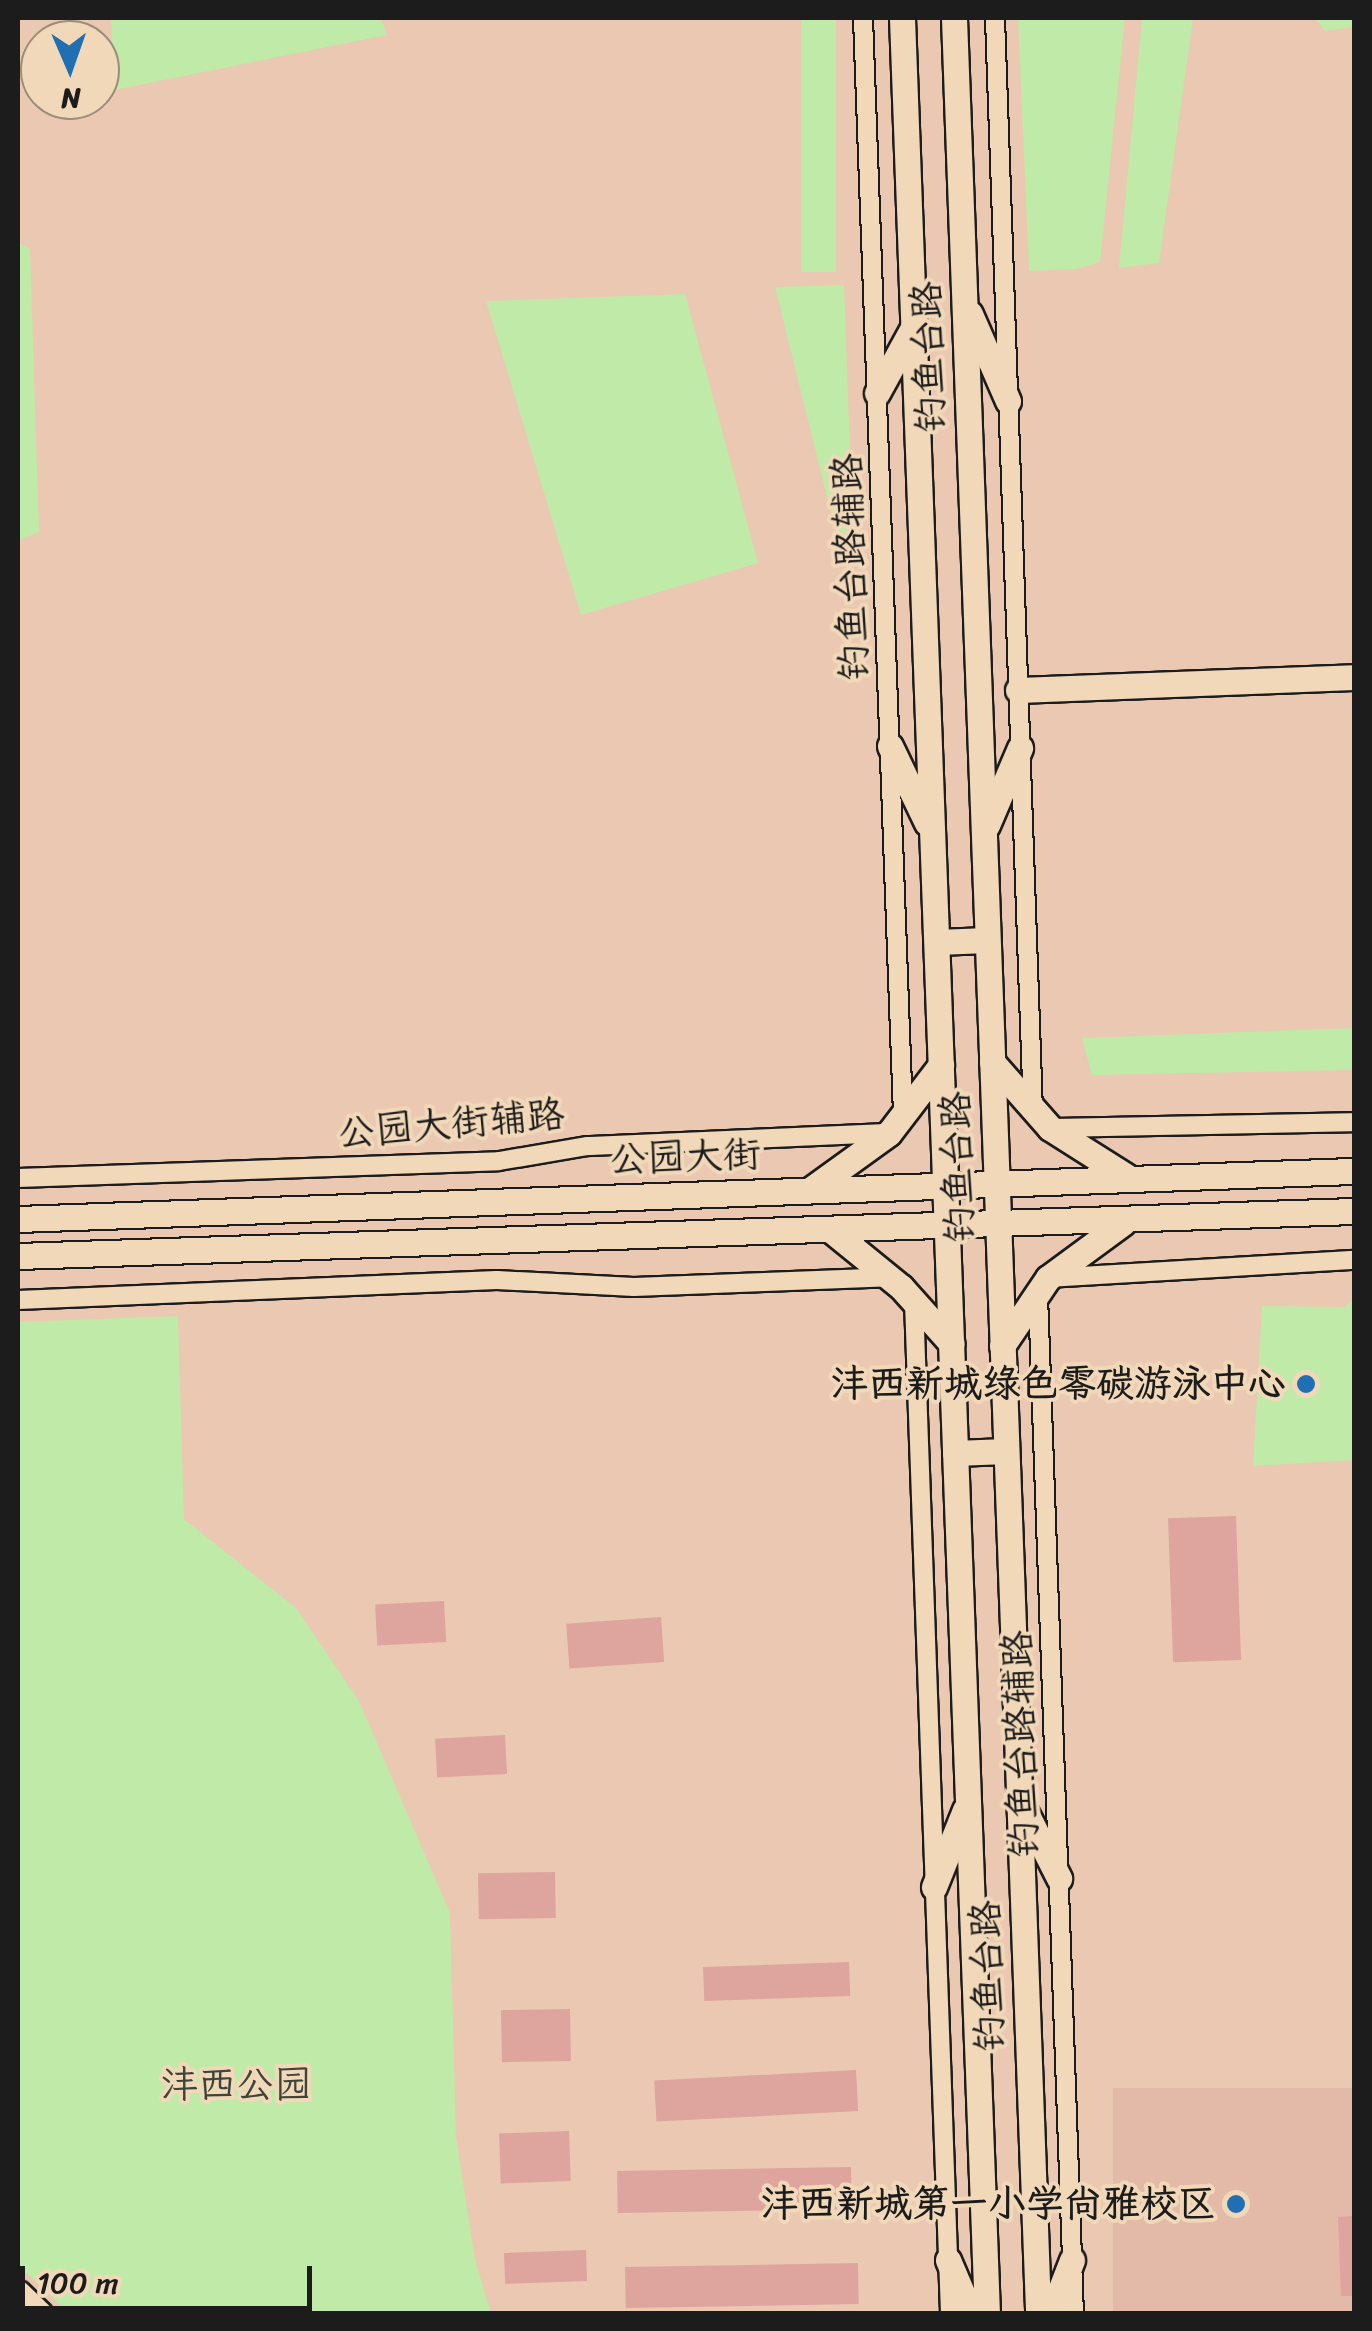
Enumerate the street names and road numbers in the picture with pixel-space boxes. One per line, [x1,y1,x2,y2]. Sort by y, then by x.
street label: 钓鱼台路 [904,280,954,434]
street label: 钓鱼台路辅路 [824,452,878,682]
street label: 钓鱼台路 [933,1090,983,1244]
street label: 公园大街辅路 [335,1091,567,1157]
street label: 公园大街 [608,1132,762,1182]
street label: 钓鱼台路辅路 [994,1629,1048,1859]
street label: 钓鱼台路 [963,1899,1013,2053]

